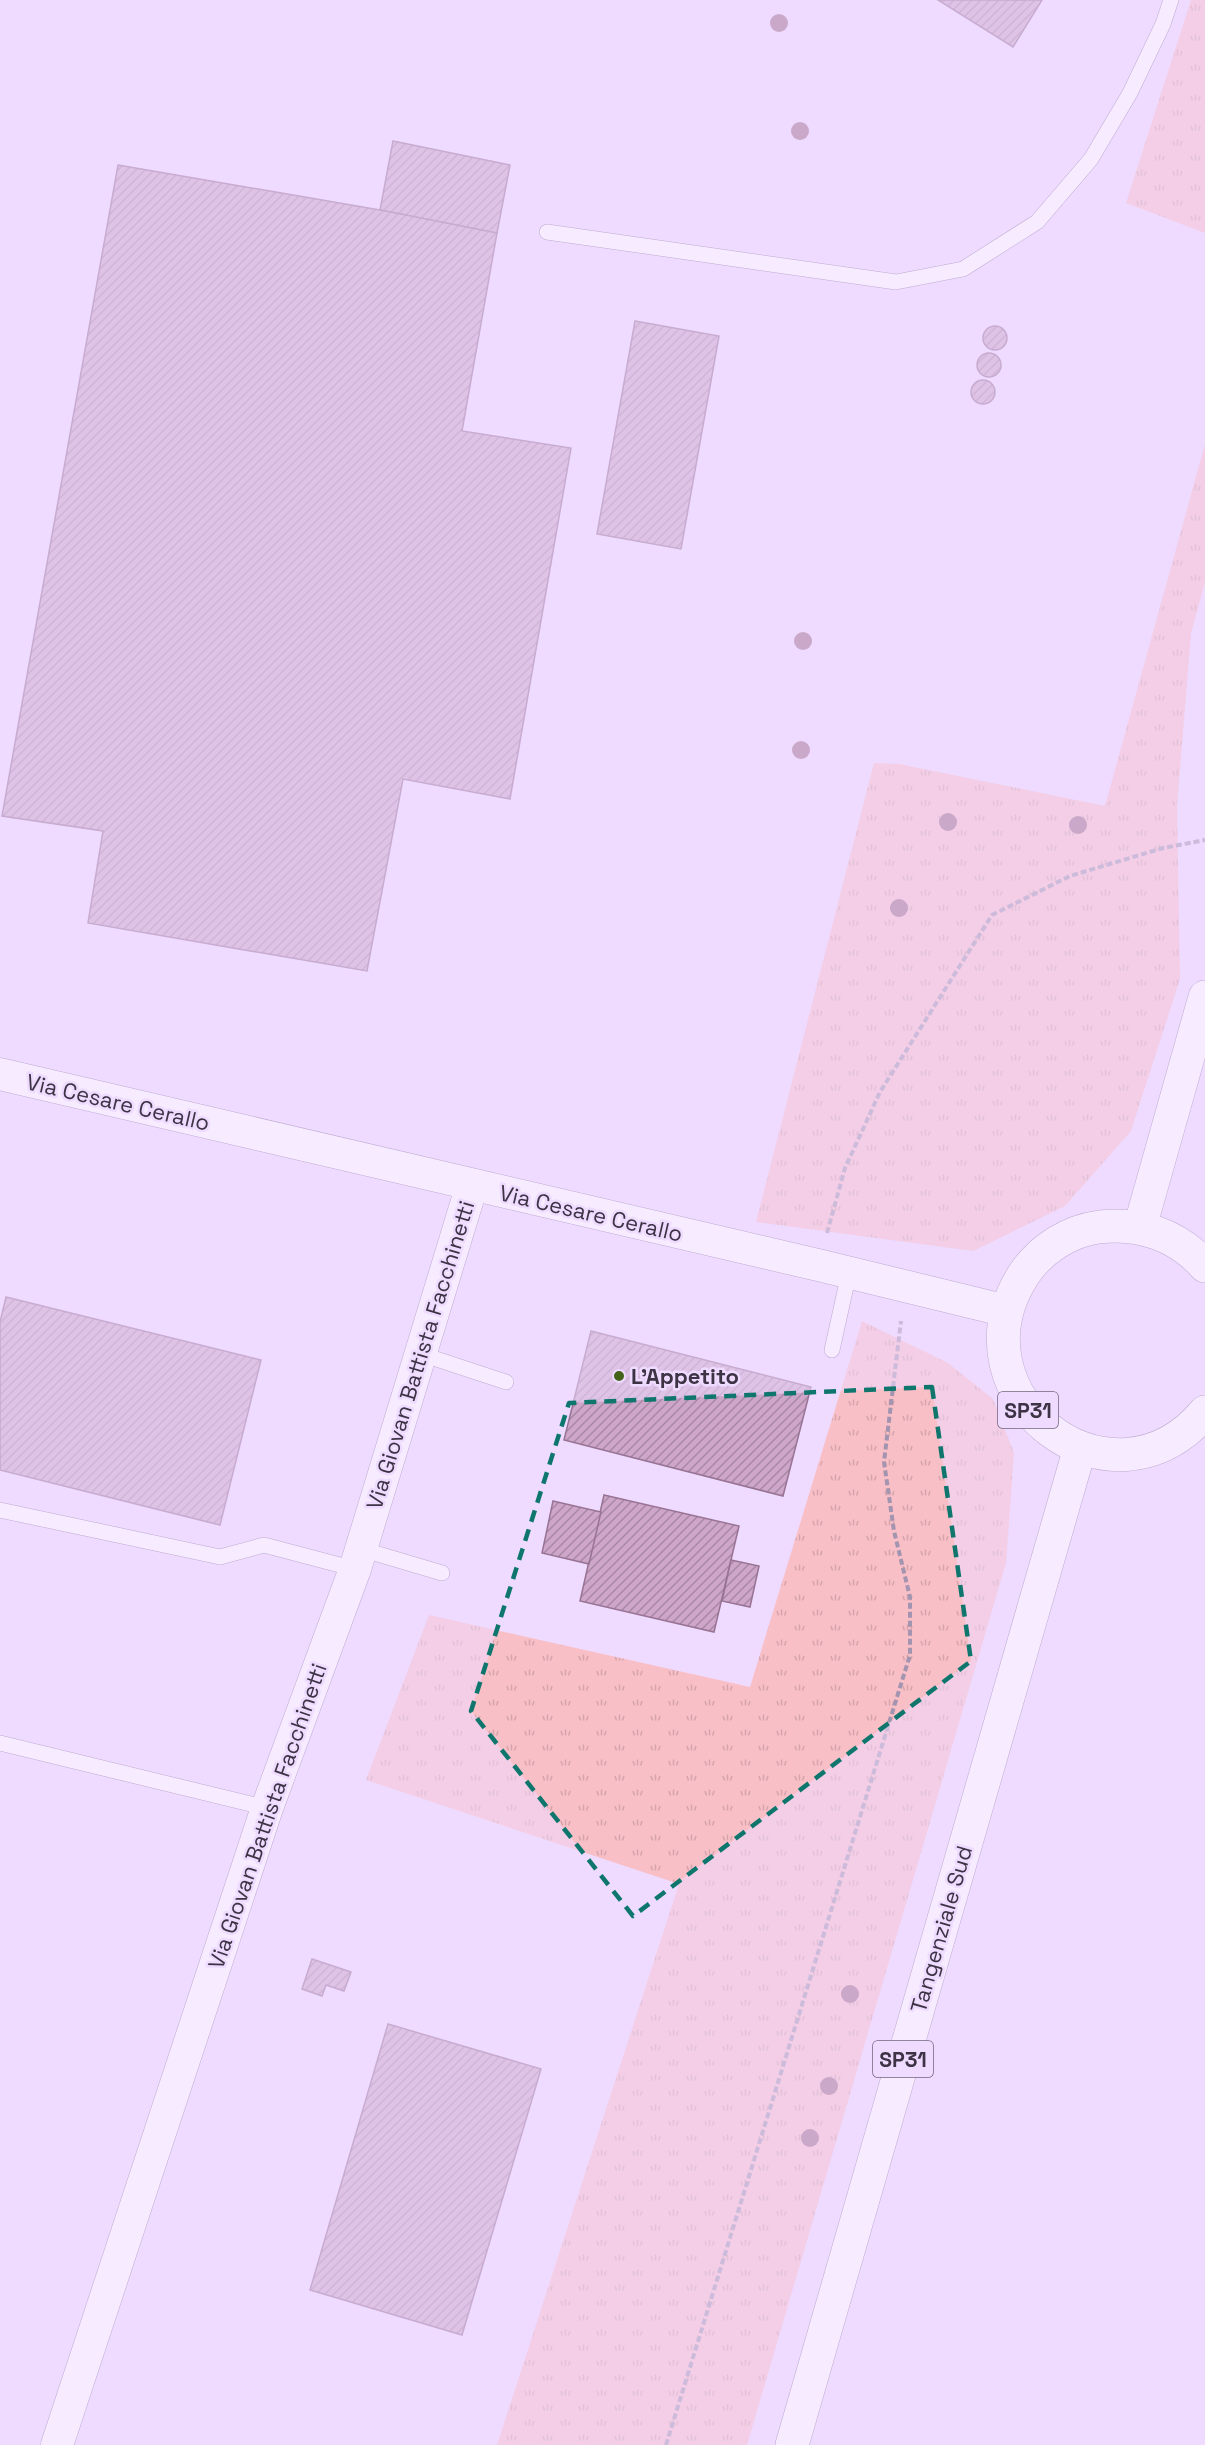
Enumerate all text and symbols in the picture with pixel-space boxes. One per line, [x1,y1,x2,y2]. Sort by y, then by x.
street label: Via Cesare Cerallo [24,1067,212,1137]
street label: Via Cesare Cerallo [497,1178,685,1248]
street label: Via Giovan Battista Facchinetti [360,1197,480,1513]
place label: L'Appetito [631,1362,739,1390]
marker: L'Appetito [612,1369,626,1383]
road number: SP31 [998,1392,1058,1428]
street label: Via Giovan Battista Facchinetti [201,1659,333,1973]
street label: Tangenziale Sud [904,1842,978,2016]
road number: SP31 [873,2041,933,2077]

